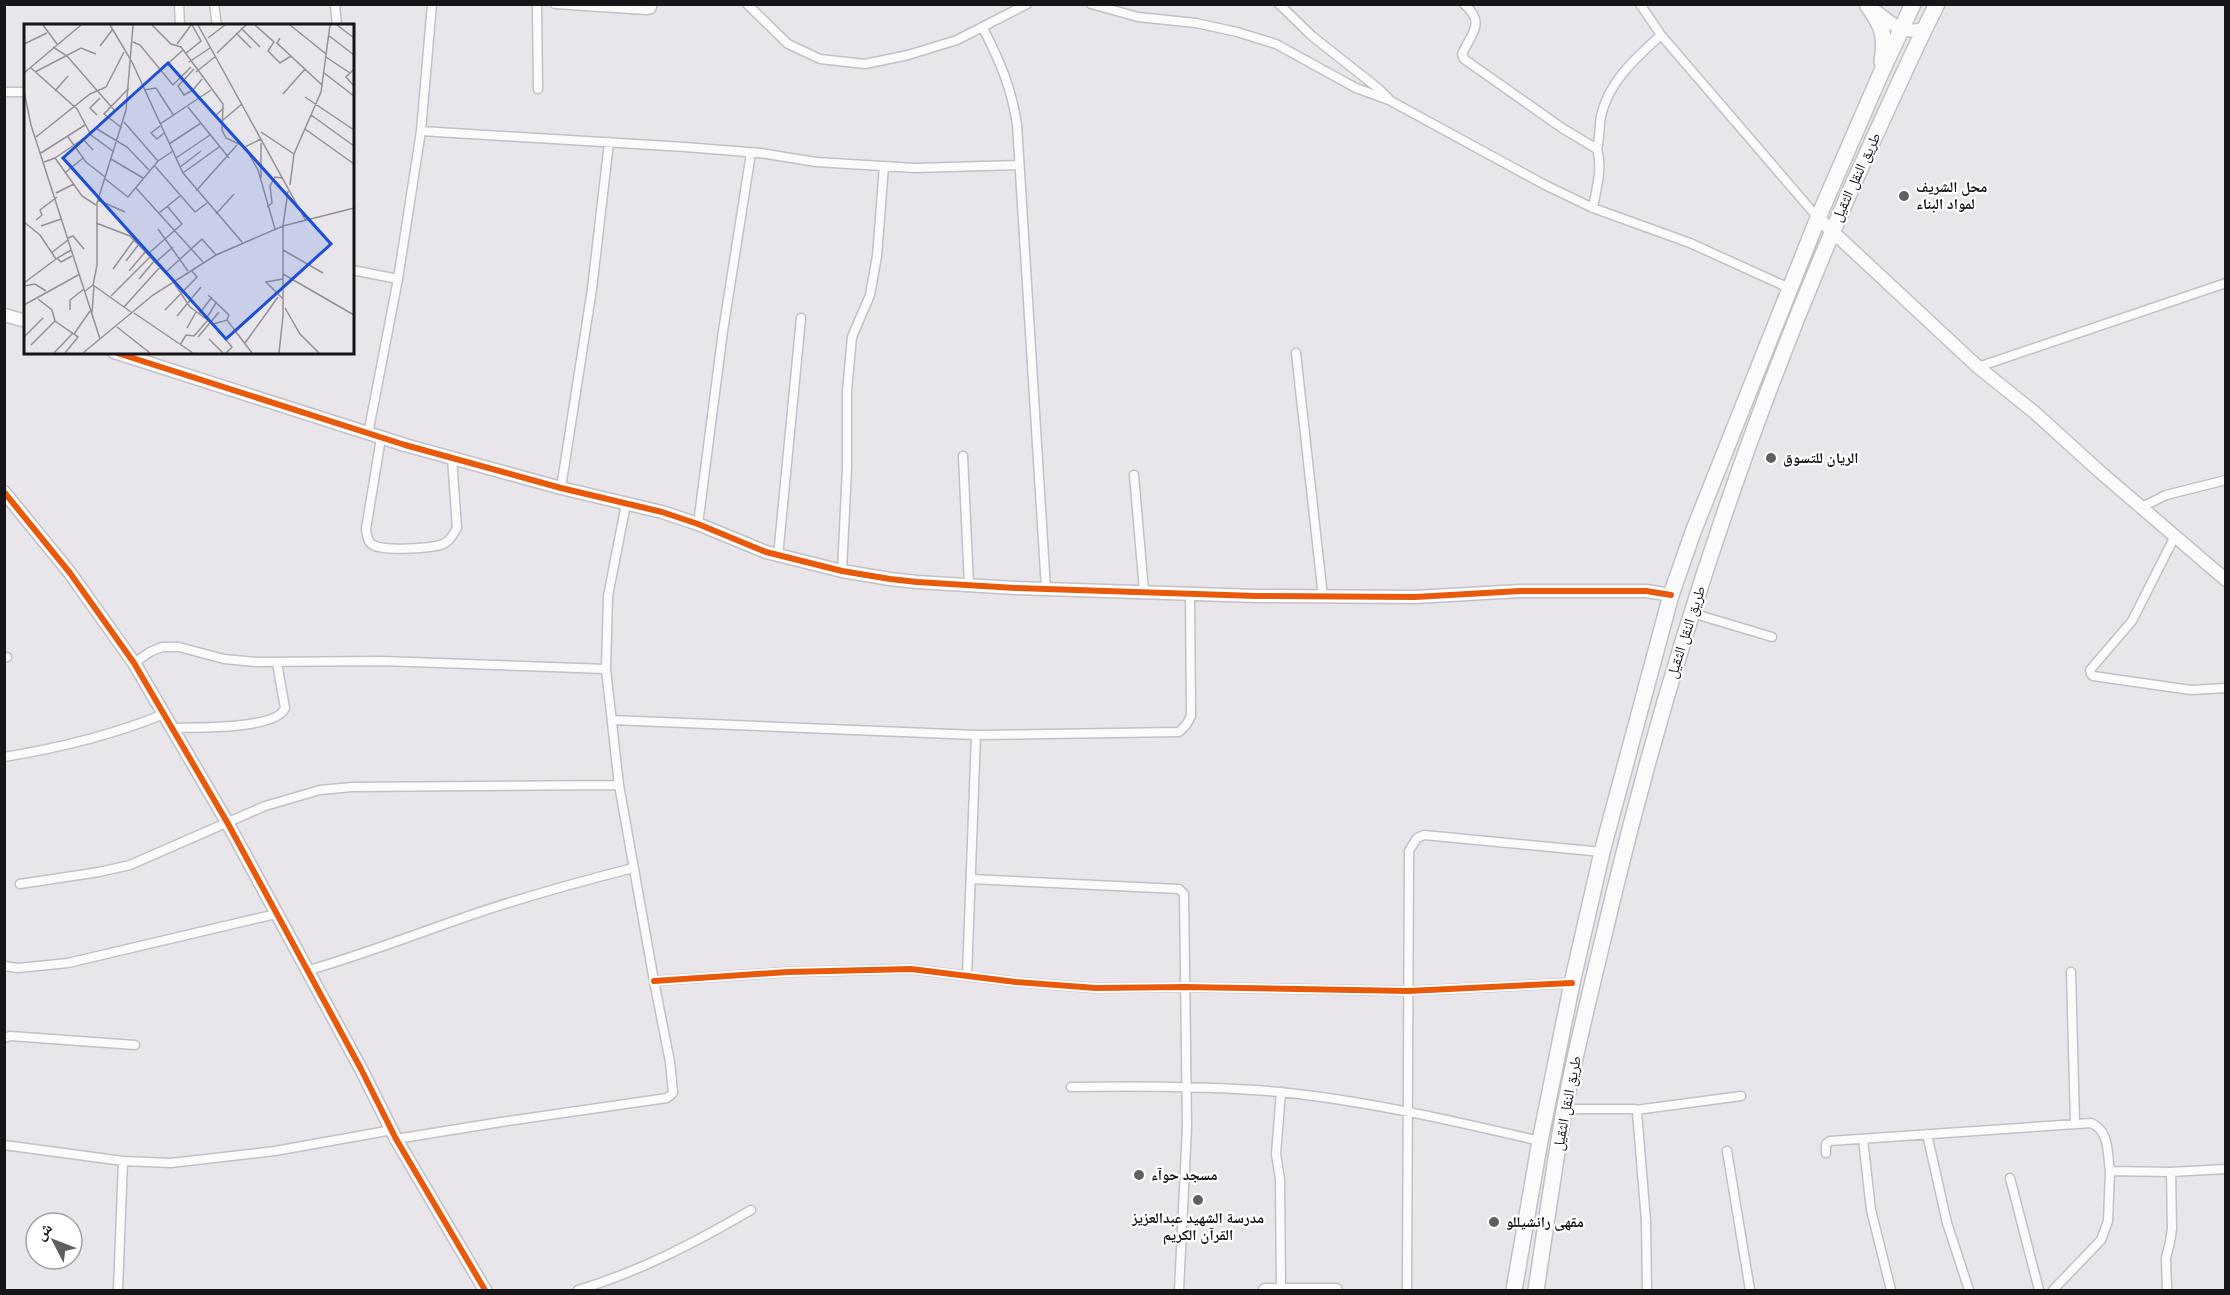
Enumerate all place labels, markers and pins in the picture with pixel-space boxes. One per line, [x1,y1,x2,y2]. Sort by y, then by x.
place label: محل الشريف لمواد البناء [1916,178,1987,213]
marker: محل الشريف لمواد البناء [1897,189,1911,203]
place label: الريان للتسوق [1783,449,1859,467]
marker: الريان للتسوق [1764,451,1778,465]
place label: مسجد حوآء [1151,1166,1218,1184]
marker: مسجد حوآء [1132,1168,1146,1182]
marker: مدرسة الشهيد عبدالعزيز القرآن الكريم [1191,1193,1205,1207]
place label: مدرسة الشهيد عبدالعزيز القرآن الكريم [1131,1209,1264,1245]
place label: مقهى رانشيللو [1506,1213,1584,1231]
marker: مقهى رانشيللو [1487,1215,1501,1229]

